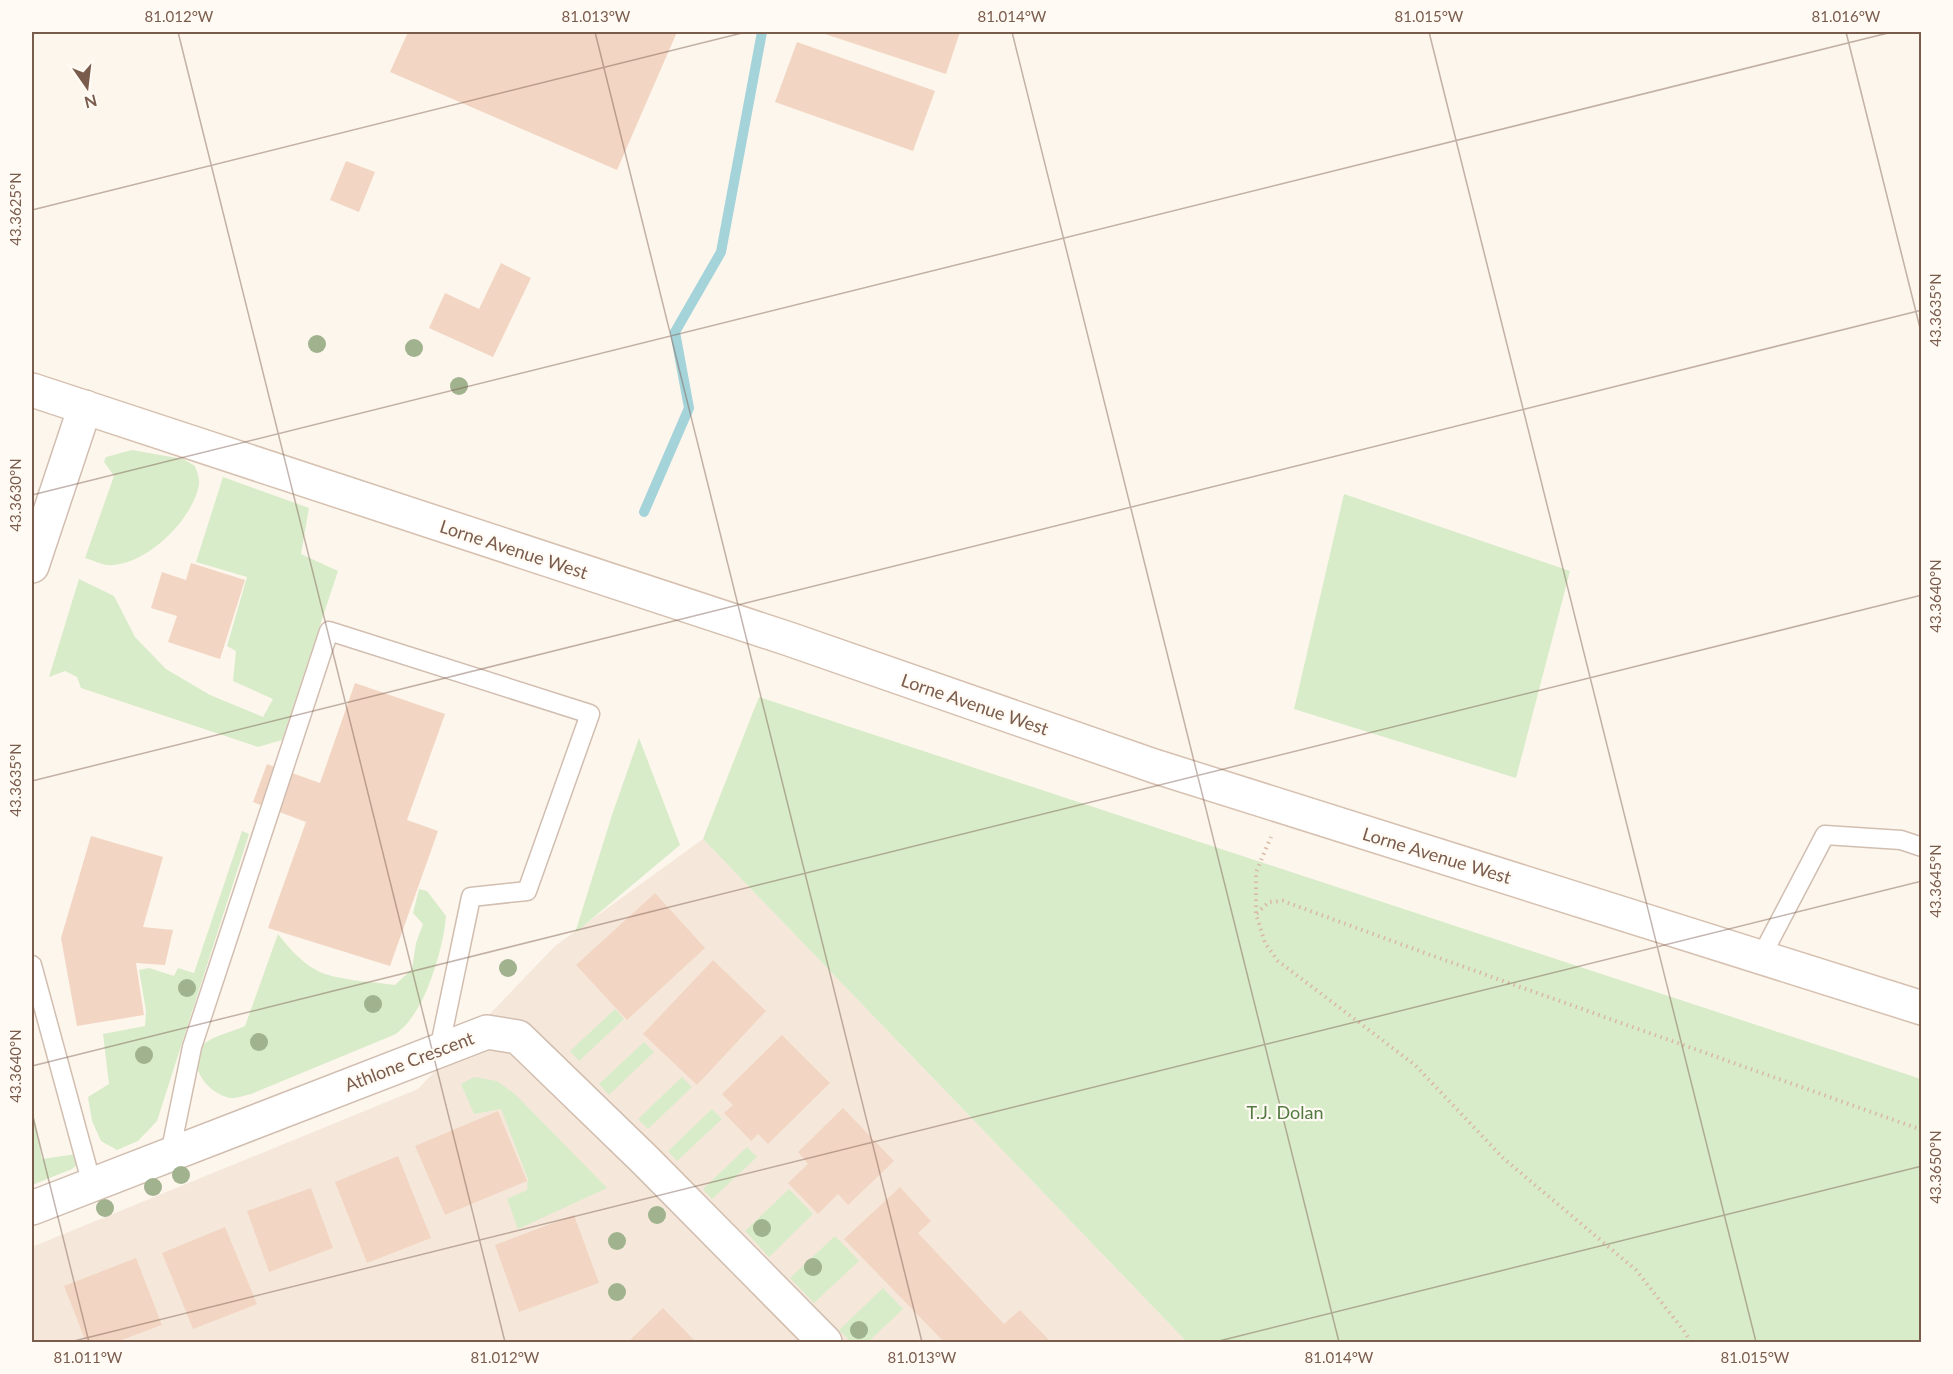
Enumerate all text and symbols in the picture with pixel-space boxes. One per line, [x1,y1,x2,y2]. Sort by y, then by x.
text: 81.012°W [145,7,214,25]
text: 81.013°W [562,7,631,25]
text: 81.014°W [978,7,1047,25]
text: 81.015°W [1395,7,1464,25]
text: 81.016°W [1812,7,1881,25]
north arrow [57,57,117,117]
text: N [82,91,99,113]
text: 43.3625°N [6,172,24,246]
text: 43.3635°N [1926,273,1944,347]
text: 43.3630°N [6,458,24,532]
street label: Lorne Avenue West [437,515,591,583]
text: 43.3640°N [1926,559,1944,633]
street label: Lorne Avenue West [899,668,1052,740]
text: 43.3635°N [6,743,24,817]
street label: Lorne Avenue West [1360,822,1514,888]
text: 43.3645°N [1926,844,1944,918]
street label: Athlone Crescent [341,1026,477,1096]
text: 43.3640°N [6,1029,24,1103]
park label: T.J. Dolan [1247,1101,1323,1123]
text: 43.3650°N [1926,1130,1944,1204]
text: 81.011°W [54,1348,123,1366]
text: 81.012°W [471,1348,540,1366]
text: 81.013°W [888,1348,957,1366]
text: 81.014°W [1305,1348,1374,1366]
text: 81.015°W [1721,1348,1790,1366]

